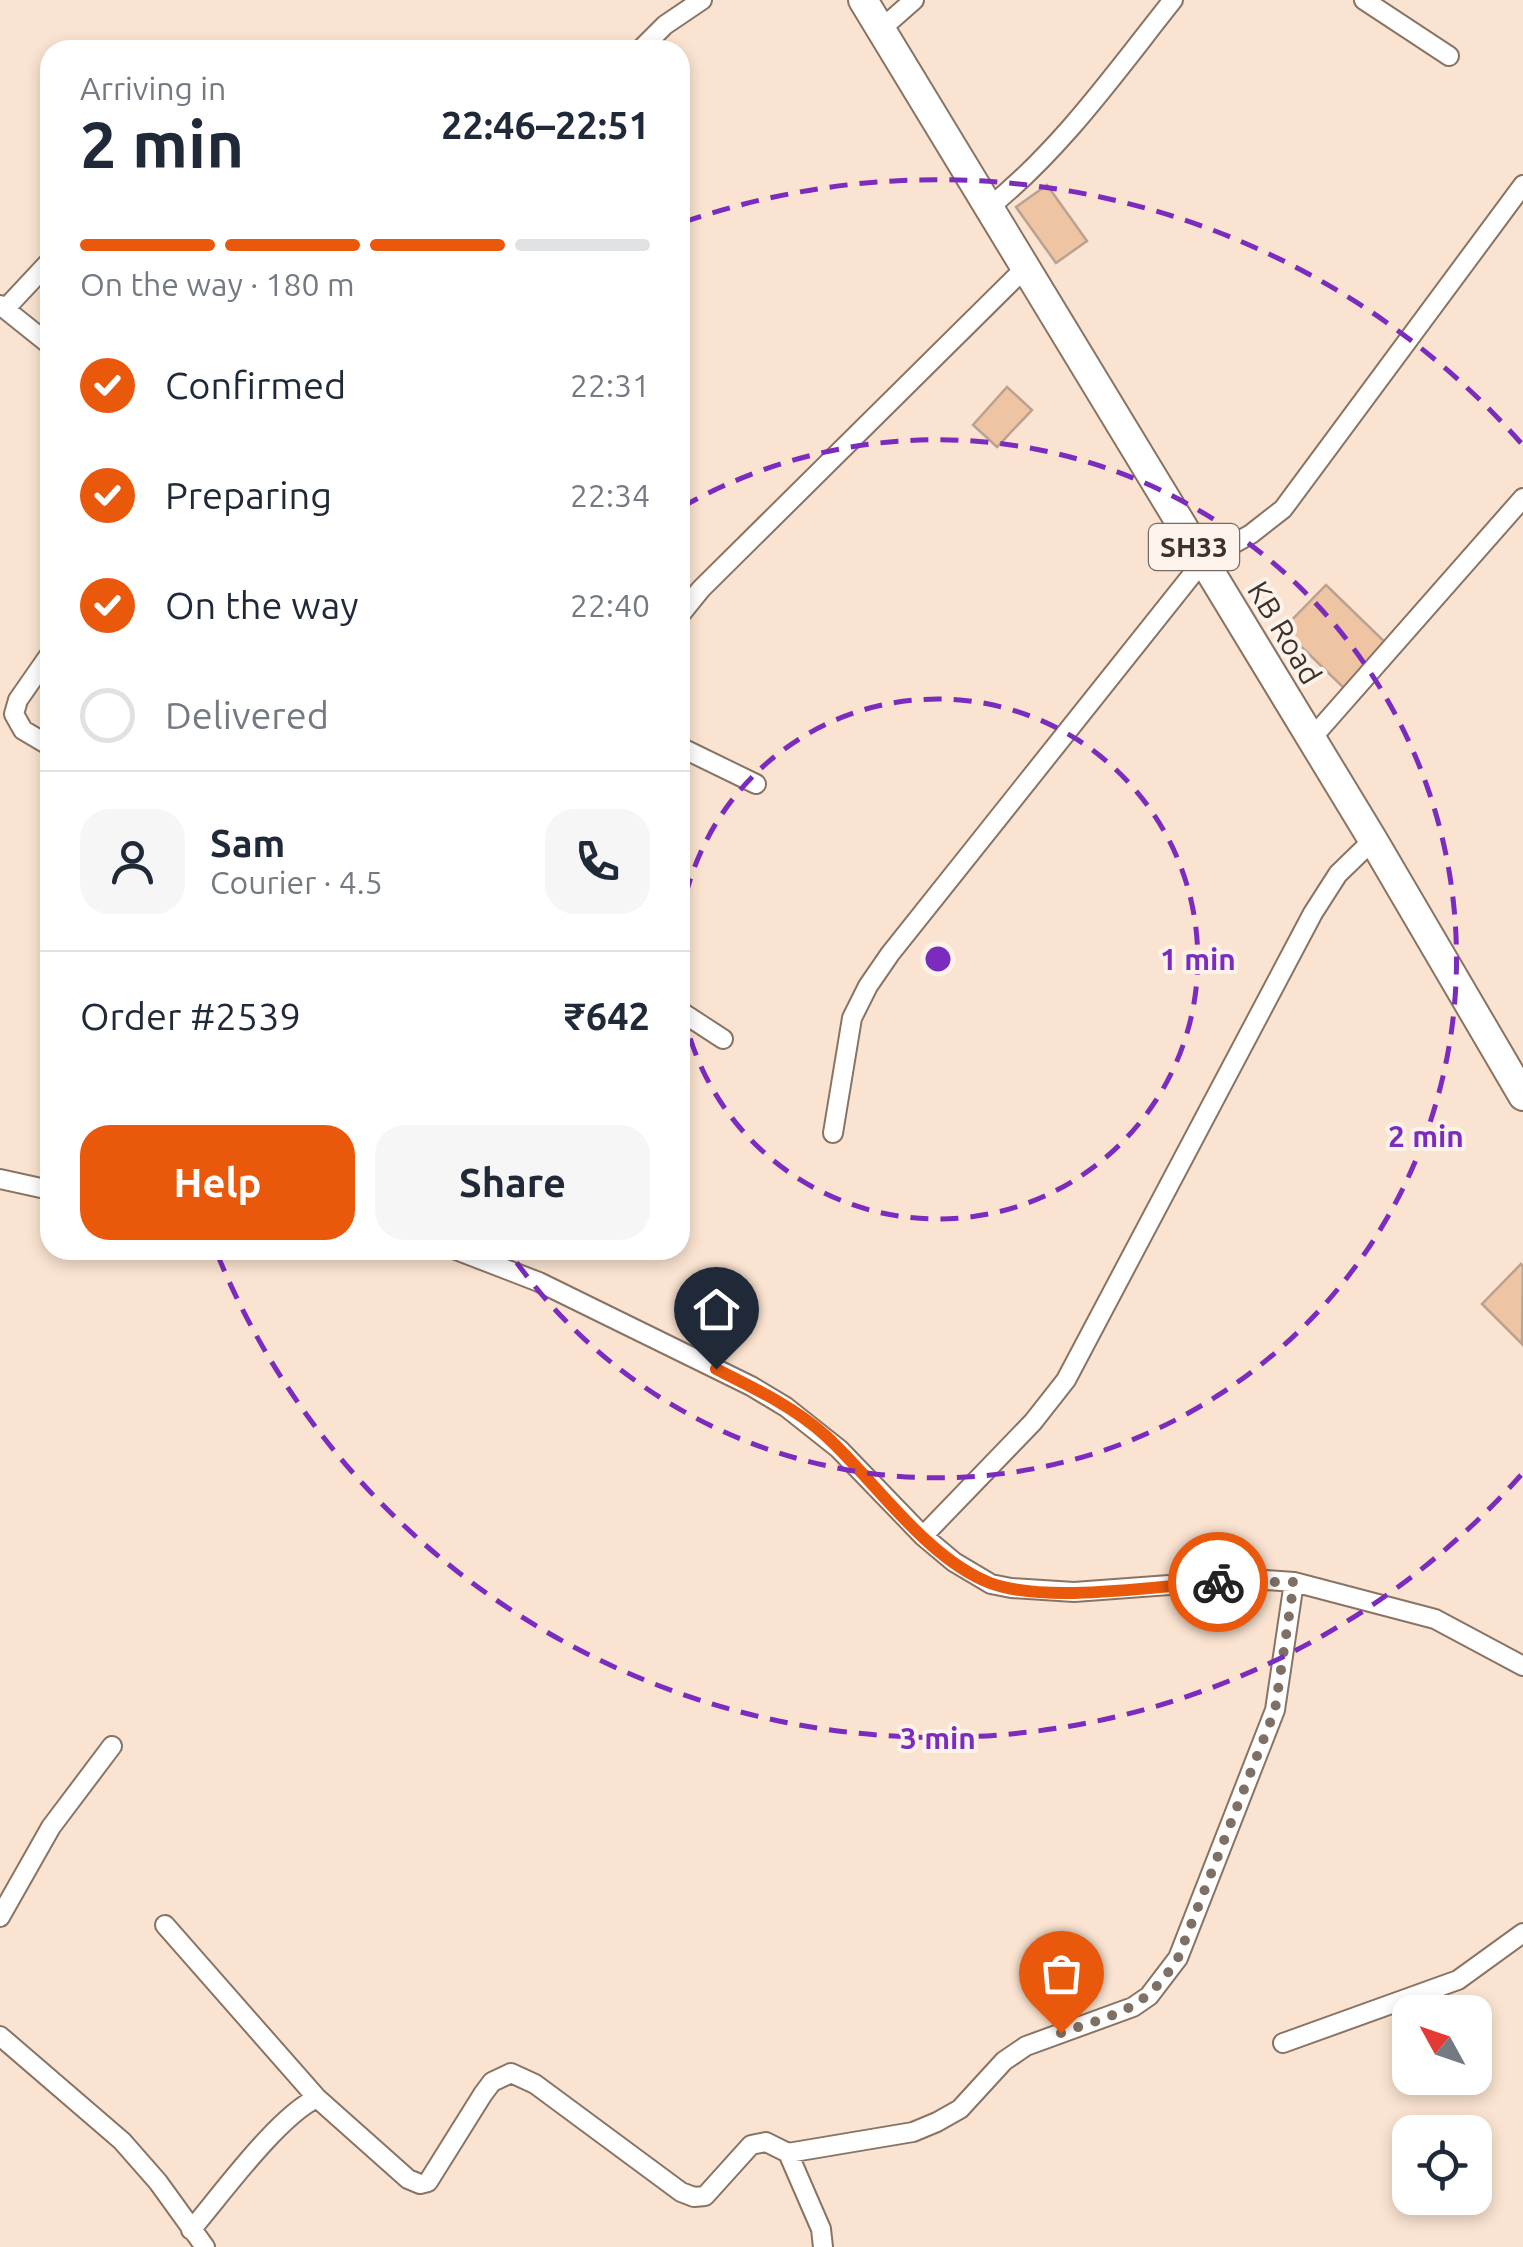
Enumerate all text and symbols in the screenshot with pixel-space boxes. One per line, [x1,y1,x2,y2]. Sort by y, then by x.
text: Arriving in [80,70,226,106]
text: 22:46–22:51 [441,104,650,146]
text: 2 min [80,107,244,180]
text: On the way · 180 m [80,266,355,302]
icon: check [80,358,135,413]
text: Confirmed [165,364,346,406]
text: 22:31 [570,367,650,403]
icon: check [80,468,135,523]
text: Preparing [165,474,332,516]
text: 22:34 [570,477,650,513]
road number: SH33 [1149,524,1239,570]
street label: KB Road [1241,575,1329,690]
icon: check [80,578,135,633]
text: On the way [165,584,358,626]
text: 22:40 [570,587,650,623]
text: Delivered [165,694,329,736]
button: person [80,809,185,914]
button: phone [545,809,650,914]
text: Sam [210,822,285,864]
text: Courier · 4.5 [210,864,383,900]
centre of rings [920,941,956,977]
text: 1 min [1160,942,1236,976]
text: Order #2539 [80,995,301,1037]
text: ₹642 [564,995,650,1037]
text: 2 min [1388,1119,1464,1153]
button: Help [80,1125,355,1240]
button: Share [375,1125,650,1240]
pin [674,1267,759,1370]
icon: home [689,1282,744,1337]
courier [1168,1532,1268,1632]
icon: bike [1191,1555,1246,1610]
text: 3 min [900,1721,976,1755]
pin [1019,1931,1104,2034]
icon: bag [1034,1946,1089,2001]
north arrow [1392,1995,1492,2095]
map controls [1392,1995,1492,2215]
button: locate [1392,2115,1492,2215]

